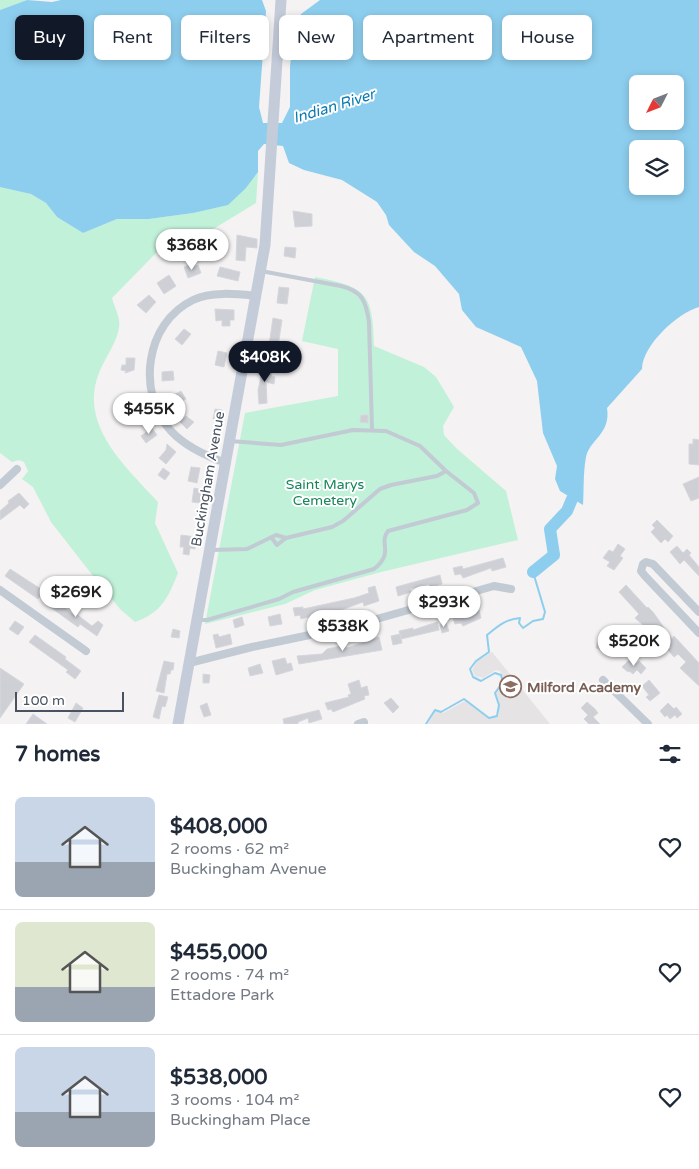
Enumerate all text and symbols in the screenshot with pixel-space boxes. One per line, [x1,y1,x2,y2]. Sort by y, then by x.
chip: Buy [15,15,84,60]
chip: Rent [94,15,171,60]
chip: Filters [181,15,269,60]
chip: New [279,15,353,60]
chip: Apartment [363,15,492,60]
chip: House [502,15,592,60]
north arrow [629,75,684,130]
map controls [629,75,684,195]
water label: Indian River [291,84,379,127]
button: layers [629,140,684,195]
pin: $368K [157,228,227,271]
text: $368K [167,235,217,255]
pin: $408K [230,340,300,383]
text: $408K [240,347,290,367]
pin: $455K [114,392,184,435]
text: $455K [124,399,174,419]
street label: Buckingham Avenue [188,410,228,548]
park label: Saint Marys Cemetery [286,476,364,509]
pin: $269K [41,576,111,618]
text: $269K [51,582,101,602]
pin: $293K [409,586,479,628]
text: $293K [419,592,469,612]
pin: $538K [308,610,378,652]
text: $538K [318,616,368,636]
pin: $520K [599,624,669,667]
text: $520K [609,631,659,651]
school or university icon: Milford Academy [499,675,523,699]
place label: Milford Academy [527,679,642,696]
scale bar [15,689,124,712]
text: 100 m [22,692,65,709]
icon: filters [656,740,684,768]
text: 7 homes [15,742,100,767]
text: $408,000 [170,814,268,839]
icon: home [55,817,115,877]
icon: heart [656,833,684,861]
text: 2 rooms · 62 m² [170,839,289,859]
text: Buckingham Avenue [170,859,327,879]
text: $455,000 [170,940,267,965]
icon: home [55,942,115,1002]
icon: heart [656,958,684,986]
text: 2 rooms · 74 m² [170,965,289,985]
text: Ettadore Park [170,985,274,1005]
text: $538,000 [170,1065,268,1090]
icon: home [55,1067,115,1127]
icon: heart [656,1083,684,1111]
text: 3 rooms · 104 m² [170,1090,299,1110]
text: Buckingham Place [170,1110,311,1130]

